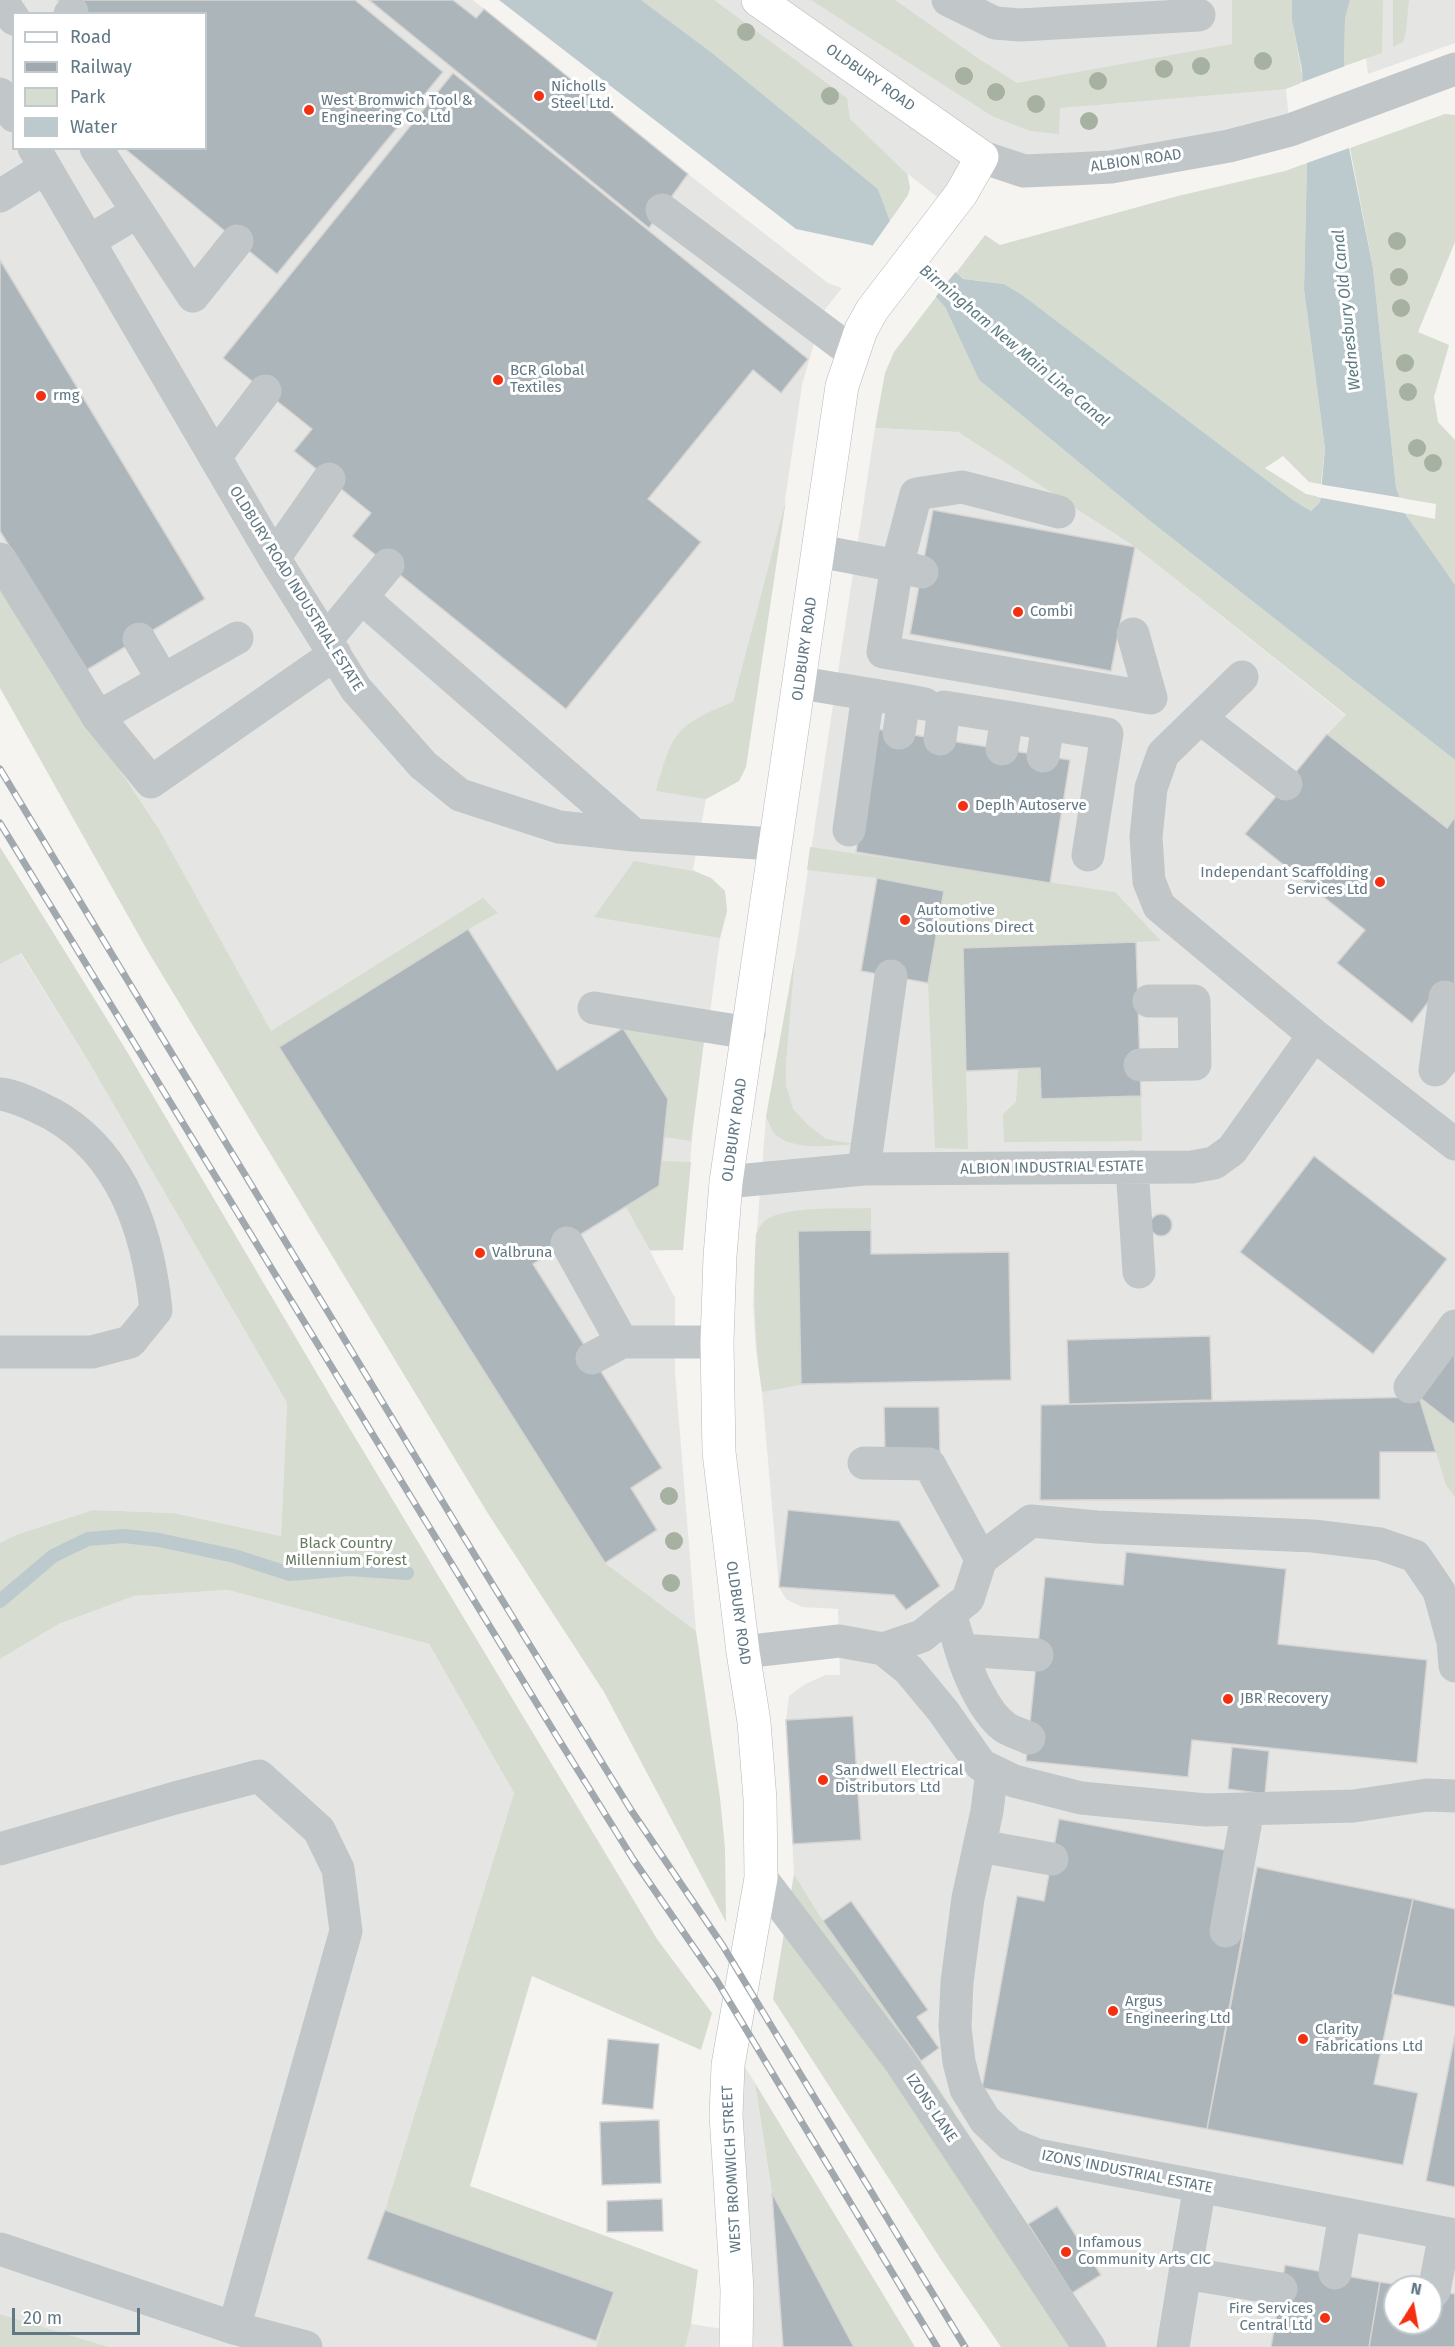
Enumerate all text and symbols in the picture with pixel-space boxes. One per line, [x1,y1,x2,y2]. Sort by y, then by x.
legend [12,12,207,150]
text: Road [70,26,112,48]
street label: OLDBURY ROAD [822,41,918,115]
text: Railway [70,56,132,78]
place label: Nicholls Steel Ltd. [551,78,614,113]
text: Park [70,86,105,108]
marker: Nicholls Steel Ltd. [532,89,546,103]
place label: West Bromwich Tool & Engineering Co. Ltd [321,92,473,127]
marker: West Bromwich Tool & Engineering Co. Ltd [302,103,316,117]
text: Water [70,116,117,138]
street label: ALBION ROAD [1089,146,1183,176]
water label: Wednesbury Old Canal [1329,229,1365,391]
water label: Birmingham New Main Line Canal [915,261,1113,431]
place label: BCR Global Textiles [510,362,584,397]
marker: BCR Global Textiles [491,373,505,387]
place label: rmg [53,387,79,405]
marker: rmg [34,389,48,403]
street label: OLDBURY ROAD INDUSTRIAL ESTATE [225,483,367,695]
street label: OLDBURY ROAD [789,596,821,702]
place label: Combi [1030,603,1073,621]
marker: Combi [1011,605,1025,619]
place label: Deplh Autoserve [975,797,1087,815]
marker: Deplh Autoserve [956,799,970,813]
place label: Independant Scaffolding Services Ltd [1200,864,1368,899]
marker: Independant Scaffolding Services Ltd [1373,875,1387,889]
place label: Automotive Soloutions Direct [917,902,1034,937]
marker: Automotive Soloutions Direct [898,913,912,927]
street label: OLDBURY ROAD [719,1077,751,1183]
street label: ALBION INDUSTRIAL ESTATE [960,1157,1144,1179]
place label: Valbruna [492,1244,553,1262]
marker: Valbruna [473,1246,487,1260]
park label: Black Country Millennium Forest [285,1535,407,1570]
street label: OLDBURY ROAD [722,1560,754,1666]
place label: JBR Recovery [1240,1690,1328,1708]
marker: JBR Recovery [1221,1692,1235,1706]
place label: Sandwell Electrical Distributors Ltd [835,1762,963,1797]
marker: Sandwell Electrical Distributors Ltd [816,1773,830,1787]
place label: Argus Engineering Ltd [1125,1993,1231,2028]
marker: Argus Engineering Ltd [1106,2004,1120,2018]
place label: Clarity Fabrications Ltd [1315,2021,1423,2056]
marker: Clarity Fabrications Ltd [1296,2032,1310,2046]
street label: IZONS LANE [901,2070,961,2146]
street label: WEST BROMWICH STREET [719,2085,745,2253]
street label: IZONS INDUSTRIAL ESTATE [1040,2147,1214,2197]
place label: Infamous Community Arts CIC [1078,2234,1211,2269]
marker: Infamous Community Arts CIC [1059,2245,1073,2259]
north arrow [1383,2275,1443,2335]
text: N [1409,2278,1423,2299]
scale bar [15,2296,142,2334]
place label: Fire Services Central Ltd [1229,2300,1313,2335]
text: 20 m [23,2307,62,2329]
marker: Fire Services Central Ltd [1318,2311,1332,2325]

